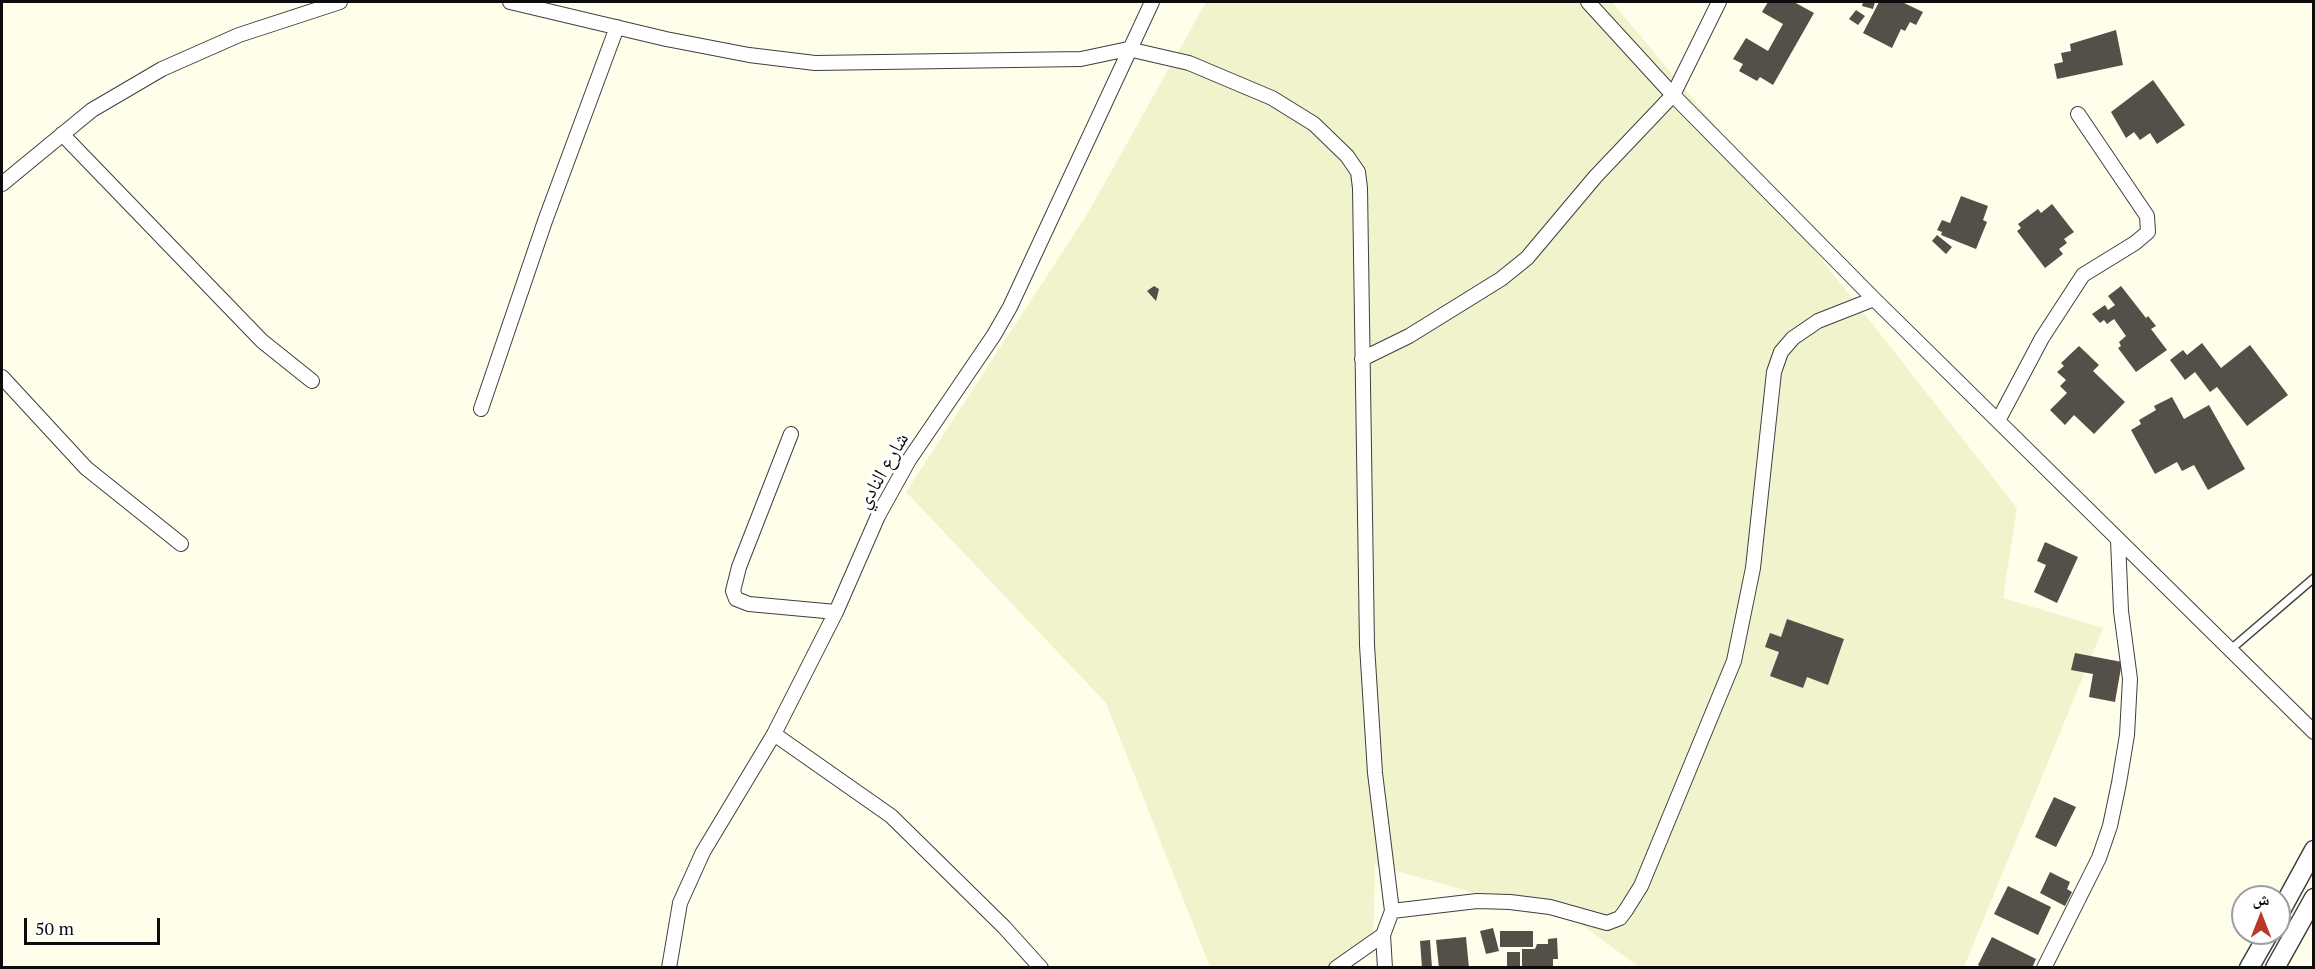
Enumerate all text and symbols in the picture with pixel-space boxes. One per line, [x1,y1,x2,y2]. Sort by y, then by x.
street label: شارع النادي [852,429,914,513]
north arrow [2231,885,2291,945]
text: ش [2253,888,2269,910]
scale bar [27,906,164,944]
text: 50 m [35,916,74,940]

